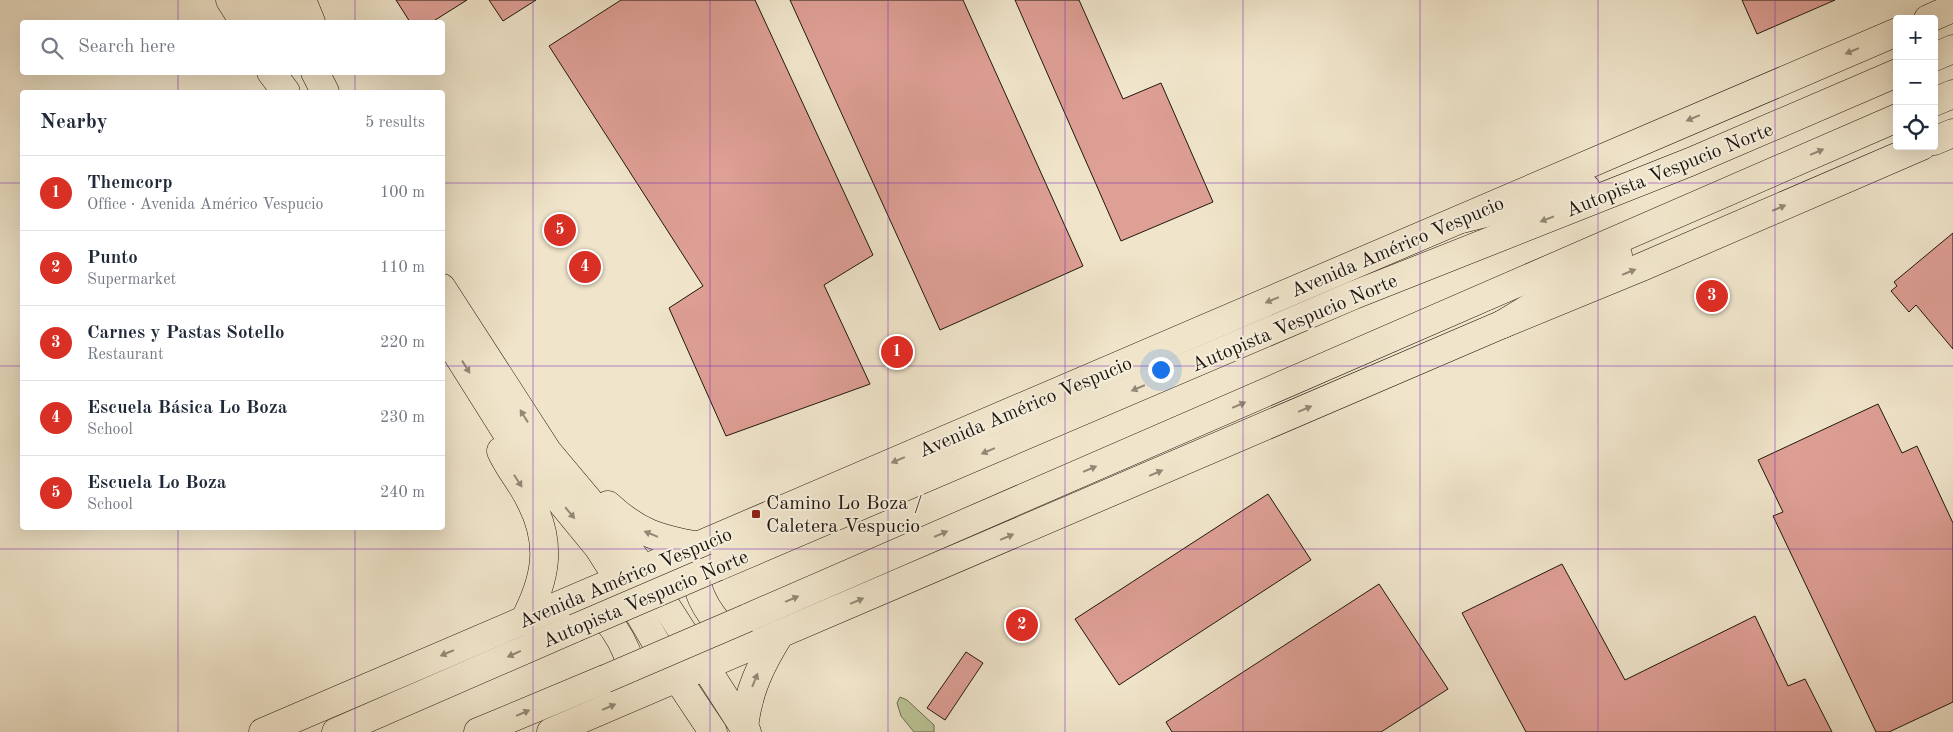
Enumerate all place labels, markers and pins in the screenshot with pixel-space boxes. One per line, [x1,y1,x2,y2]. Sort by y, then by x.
pin: 5 [544,211,576,249]
pin: 4 [569,248,601,286]
pin: 3 [1696,277,1728,315]
pin: 1 [881,333,913,371]
place label: Camino Lo Boza / Caletera Vespucio [766,494,923,537]
marker: Camino Lo Boza / Caletera Vespucio [750,508,762,520]
pin: 2 [1006,606,1038,644]

